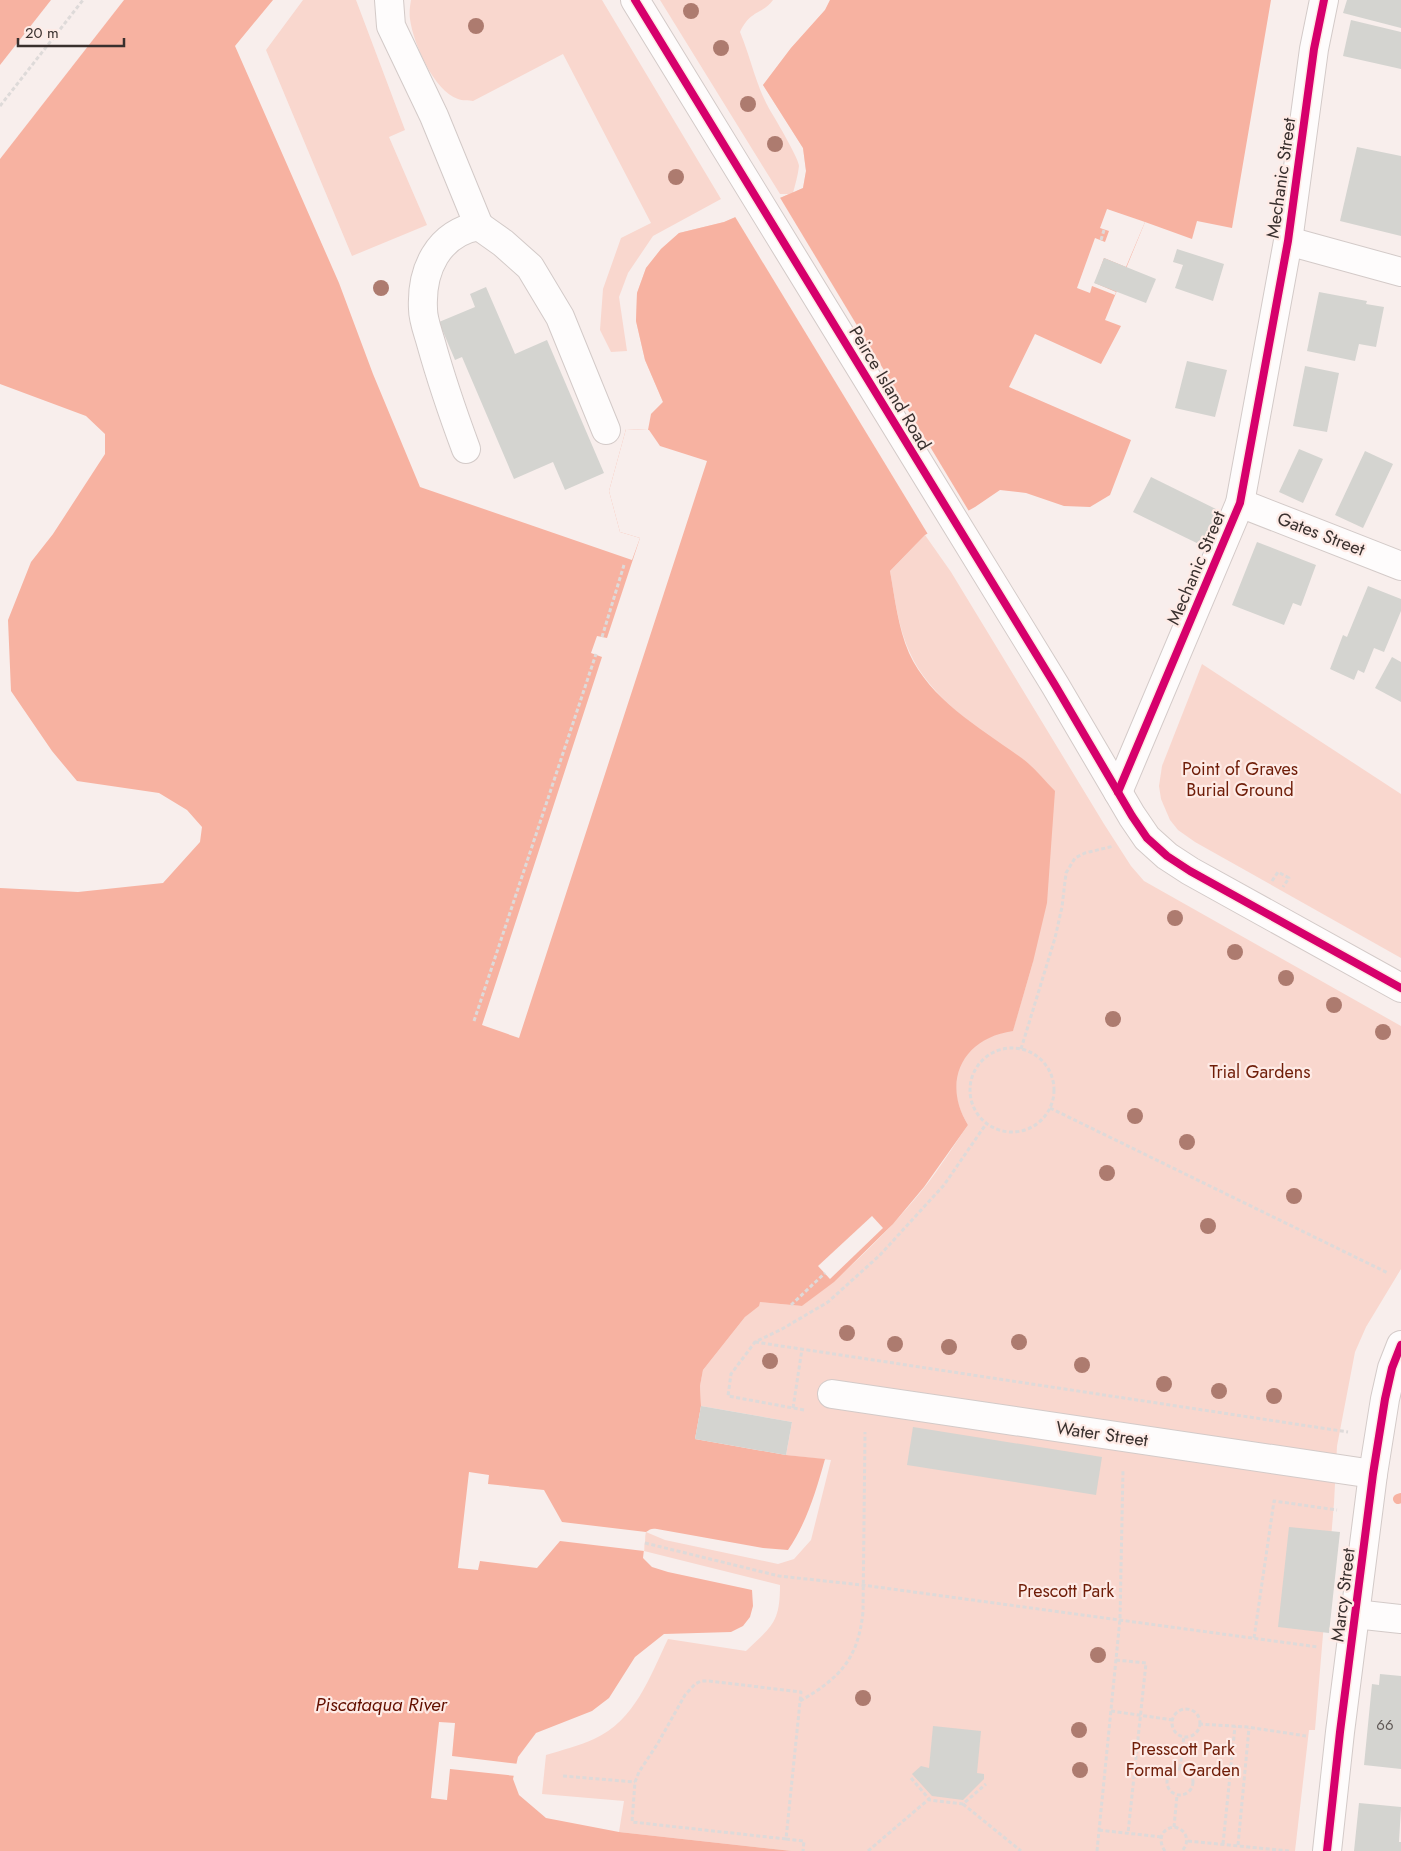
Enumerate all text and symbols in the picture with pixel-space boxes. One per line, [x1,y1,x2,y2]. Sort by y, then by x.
scale bar [18,15,124,47]
text: 20 m [25,22,59,44]
street label: Mechanic Street [1260,115,1302,240]
street label: Peirce Island Road [843,321,937,455]
street label: Gates Street [1273,505,1369,563]
street label: Mechanic Street [1160,506,1232,629]
park label: Point of Graves Burial Ground [1182,756,1298,803]
park label: Trial Gardens [1210,1059,1311,1085]
street label: Water Street [1054,1415,1150,1453]
street label: Marcy Street [1324,1546,1362,1643]
park label: Prescott Park [1018,1578,1114,1604]
water label: Piscataqua River [315,1691,449,1718]
house number: 66 [1376,1714,1394,1736]
park label: Presscott Park Formal Garden [1126,1736,1240,1783]

